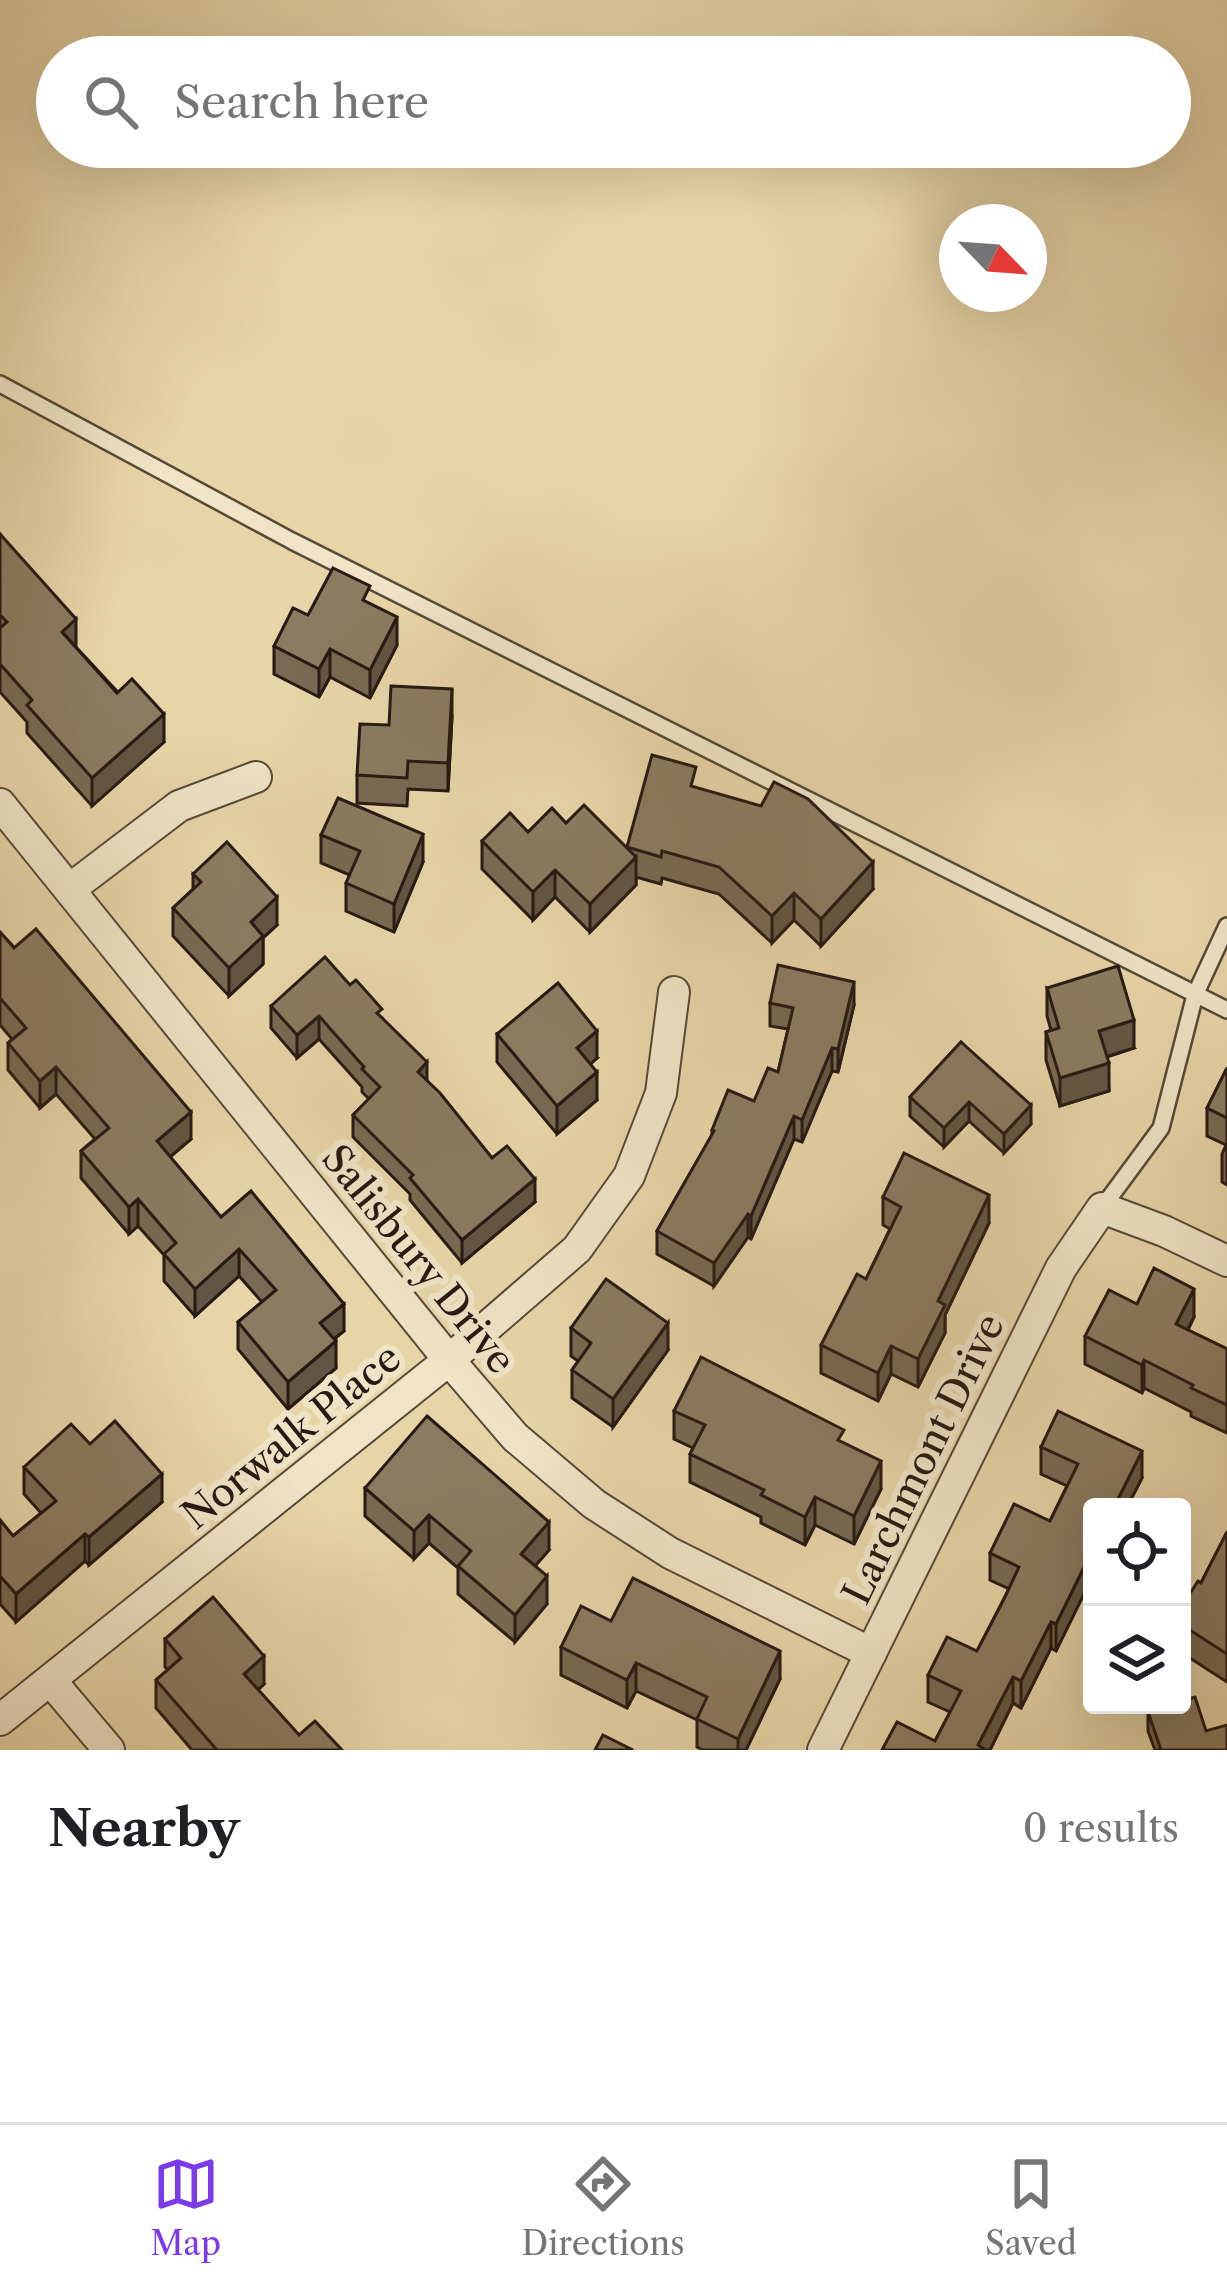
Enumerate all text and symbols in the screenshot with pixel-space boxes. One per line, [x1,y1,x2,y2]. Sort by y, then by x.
search box [36,36,1191,168]
icon: search [78,69,144,135]
text: Search here [174,74,429,130]
north arrow [939,204,1047,312]
street label: Salisbury Drive [312,1135,526,1383]
street label: Larchmont Drive [832,1306,1014,1612]
street label: Norwalk Place [172,1333,410,1539]
map controls [1083,1498,1191,1714]
button: locate [1083,1498,1191,1606]
button: layers [1083,1606,1191,1714]
text: Nearby [48,1797,240,1859]
text: 0 results [1023,1804,1179,1852]
tab: Map [150,2151,221,2264]
tab: Directions [522,2151,685,2264]
tab: Saved [985,2151,1077,2264]

